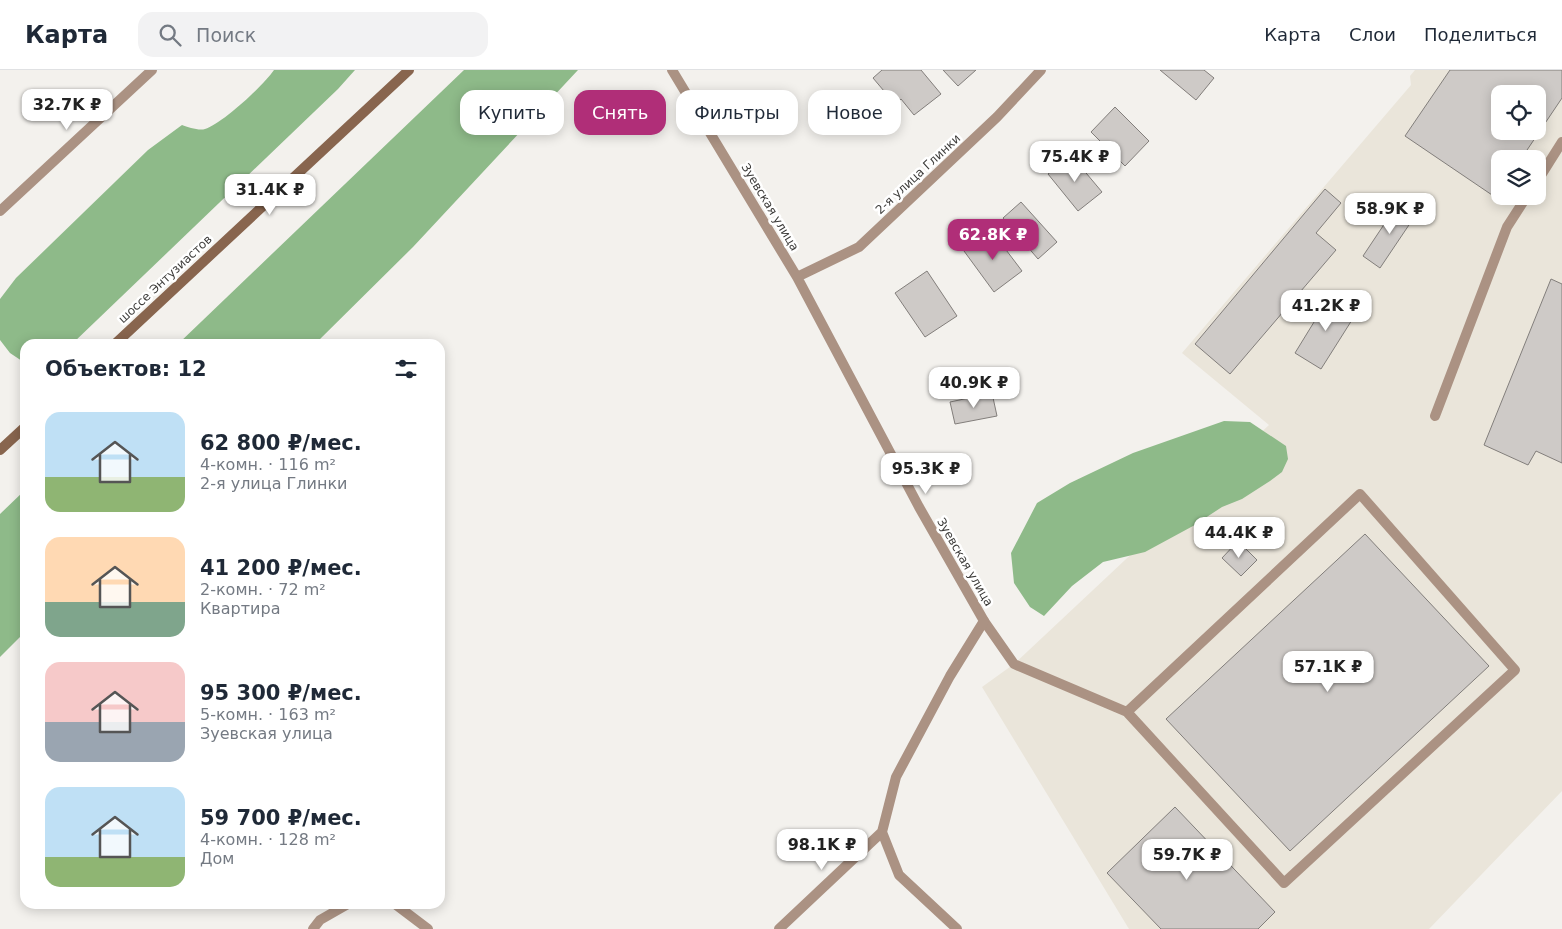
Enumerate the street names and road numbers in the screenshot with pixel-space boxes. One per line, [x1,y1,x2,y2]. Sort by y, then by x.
street label: 2-я улица Глинки [873,131,963,217]
street label: Зуевская улица [738,161,802,253]
street label: шоссе Энтузиастов [115,232,215,326]
street label: Зуевская улица [934,515,996,609]

